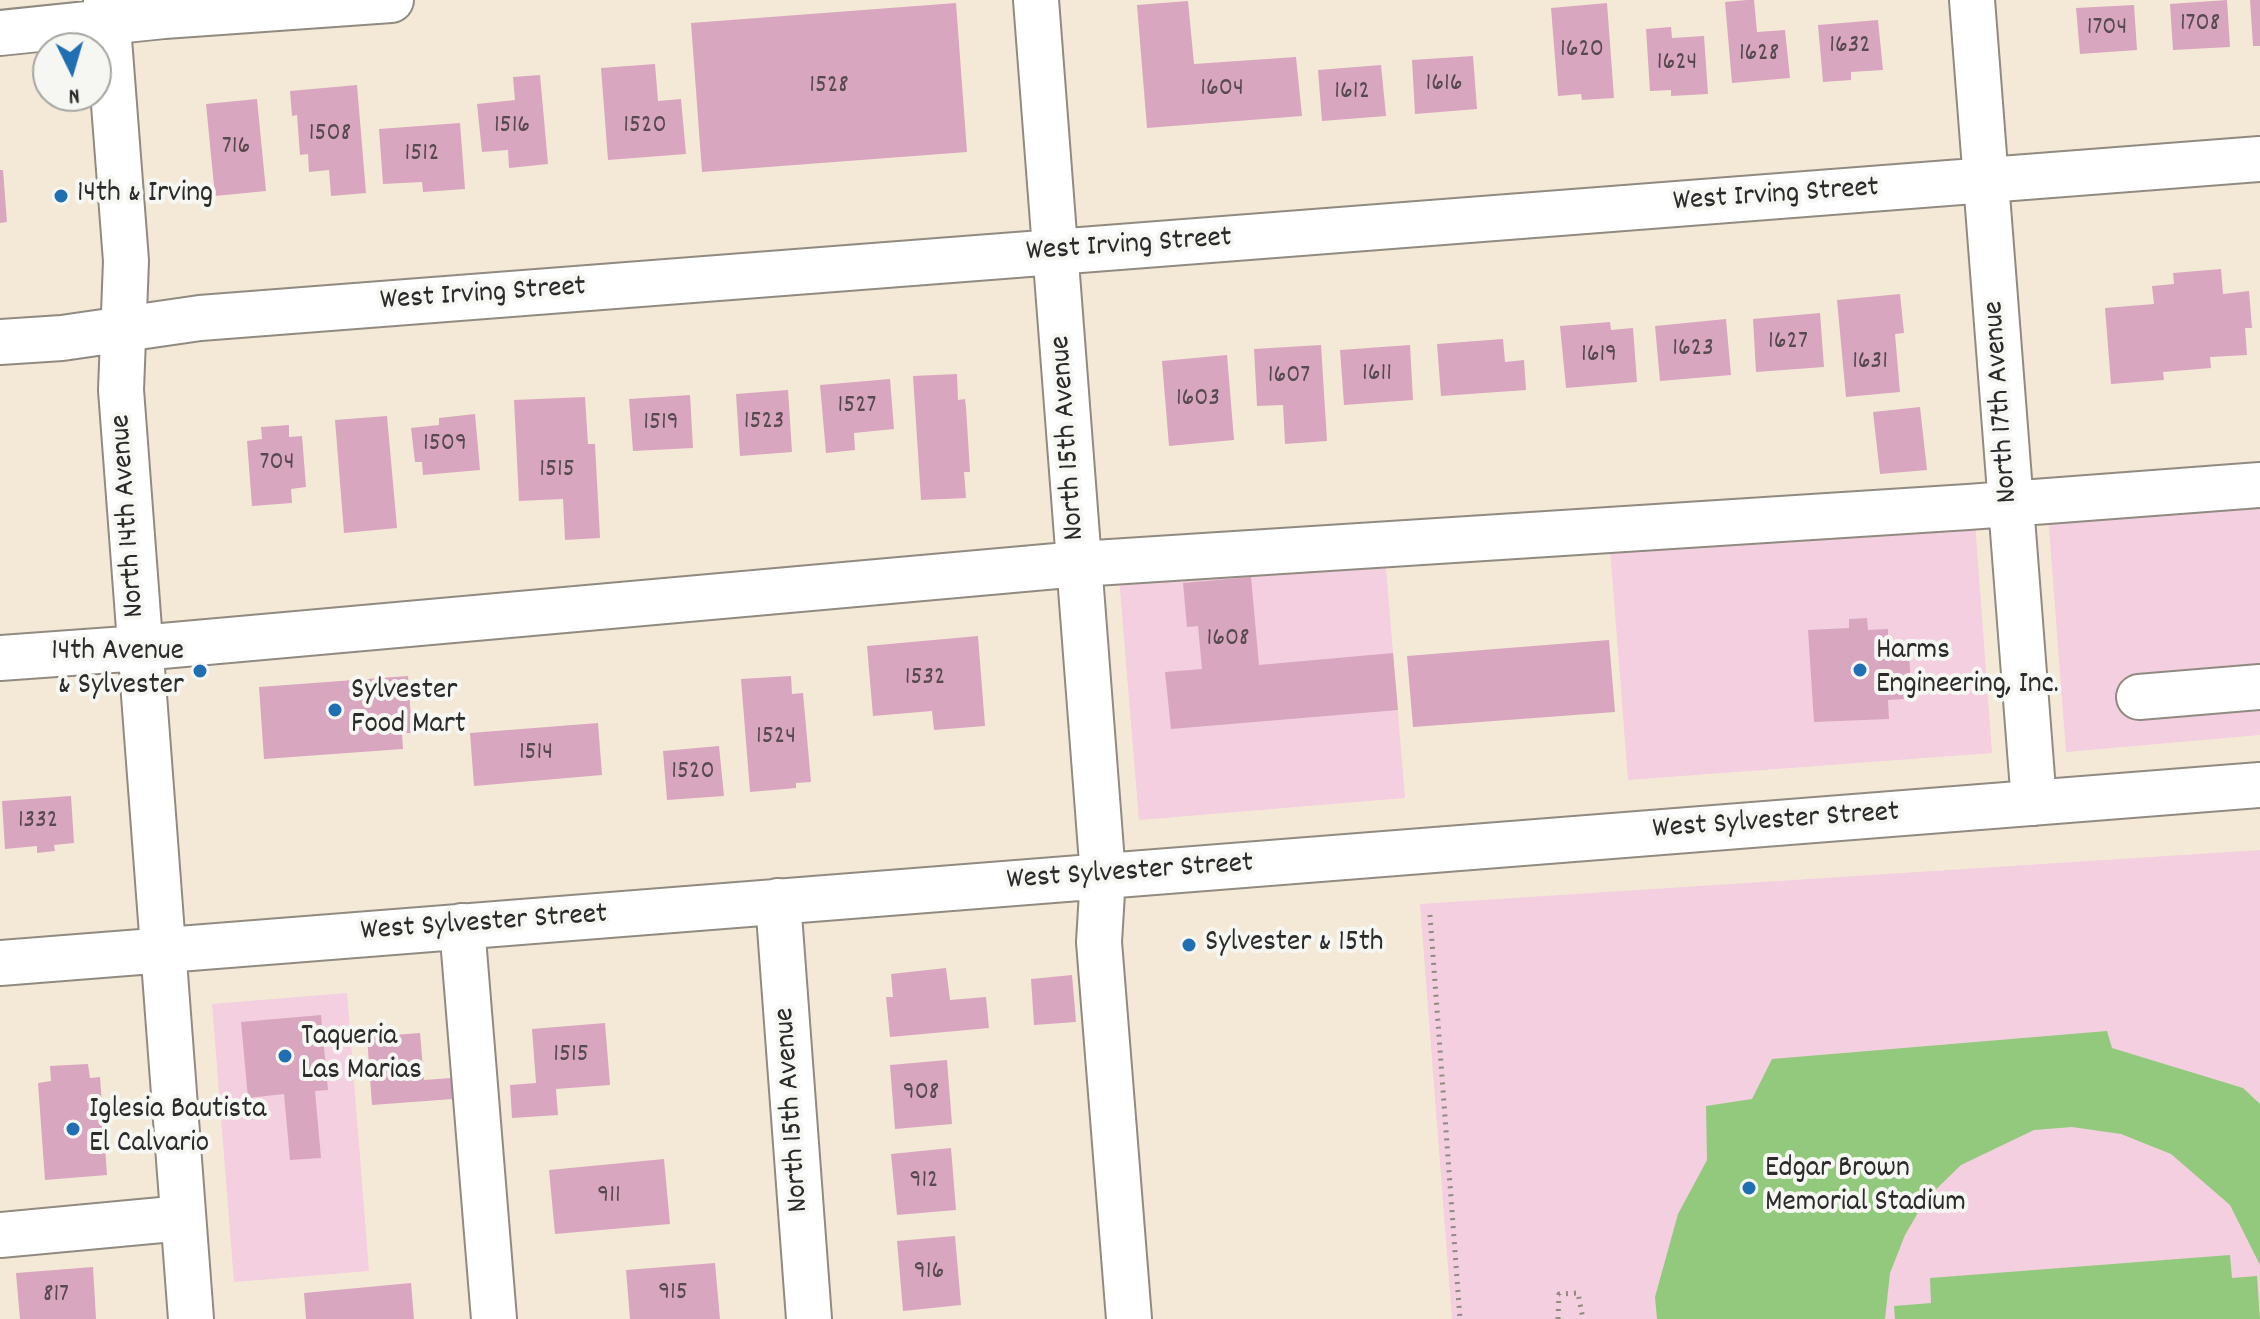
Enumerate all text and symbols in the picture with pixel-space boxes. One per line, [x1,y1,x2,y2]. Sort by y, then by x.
house number: 1708 [2180,9,2220,41]
house number: 1704 [2087,13,2127,45]
house number: 1632 [1829,31,1871,63]
north arrow [32,32,112,112]
house number: 1620 [1560,35,1604,67]
house number: 1628 [1739,39,1779,71]
house number: 1624 [1657,48,1697,80]
house number: 1616 [1426,69,1462,101]
house number: 1528 [809,71,849,103]
house number: 1604 [1200,74,1244,106]
house number: 1612 [1334,77,1370,109]
text: N [67,78,81,110]
house number: 1516 [494,111,530,143]
house number: 1520 [623,111,667,143]
house number: 1508 [309,119,351,151]
house number: 716 [222,132,250,164]
house number: 1512 [405,139,439,171]
street label: West Irving Street [1672,172,1880,222]
place label: 14th & Irving [77,178,213,214]
marker: 14th & Irving [52,187,70,205]
street label: West Irving Street [1025,222,1233,272]
street label: West Irving Street [379,271,587,321]
street label: North 17th Avenue [1978,300,2028,504]
house number: 1627 [1768,327,1808,359]
street label: North 15th Avenue [1045,334,1095,542]
house number: 1623 [1672,334,1714,366]
house number: 1619 [1581,340,1617,372]
house number: 1631 [1852,347,1888,379]
house number: 1611 [1362,359,1392,391]
house number: 1607 [1268,361,1310,393]
house number: 1603 [1176,384,1220,416]
house number: 1527 [837,391,877,423]
house number: 1523 [744,407,784,439]
house number: 1519 [643,408,679,440]
street label: North 14th Avenue [105,413,155,619]
house number: 1509 [423,429,467,461]
house number: 704 [260,448,294,480]
house number: 1515 [539,455,575,487]
house number: 1608 [1206,624,1250,656]
place label: Harms Engineering, Inc. [1876,635,2059,706]
place label: 14th Avenue & Sylvester [51,636,184,706]
marker: Harms Engineering, Inc. [1851,661,1869,679]
marker: 14th Avenue & Sylvester [191,662,209,680]
house number: 1532 [905,663,945,695]
place label: Sylvester Food Mart [351,675,466,746]
marker: Sylvester Food Mart [326,701,344,719]
house number: 1524 [756,722,796,754]
house number: 1514 [519,738,553,770]
house number: 1520 [671,757,715,789]
street label: West Sylvester Street [1652,796,1900,850]
house number: 1332 [18,806,58,838]
street label: West Sylvester Street [1006,847,1254,901]
street label: West Sylvester Street [360,898,608,952]
place label: Sylvester & 15th [1205,927,1383,963]
marker: Sylvester & 15th [1180,936,1198,954]
street label: North 15th Avenue [769,1006,819,1214]
place label: Taqueria Las Marias [301,1021,422,1092]
house number: 1515 [553,1040,589,1072]
marker: Taqueria Las Marias [276,1047,294,1065]
house number: 908 [903,1078,939,1110]
place label: Iglesia Bautista El Calvario [89,1094,266,1164]
marker: Iglesia Bautista El Calvario [64,1120,82,1138]
place label: Edgar Brown Memorial Stadium [1765,1153,1966,1224]
house number: 912 [910,1166,938,1198]
marker: Edgar Brown Memorial Stadium [1740,1179,1758,1197]
house number: 911 [597,1181,621,1213]
house number: 916 [914,1257,944,1289]
house number: 915 [658,1278,688,1310]
house number: 817 [43,1280,69,1312]

